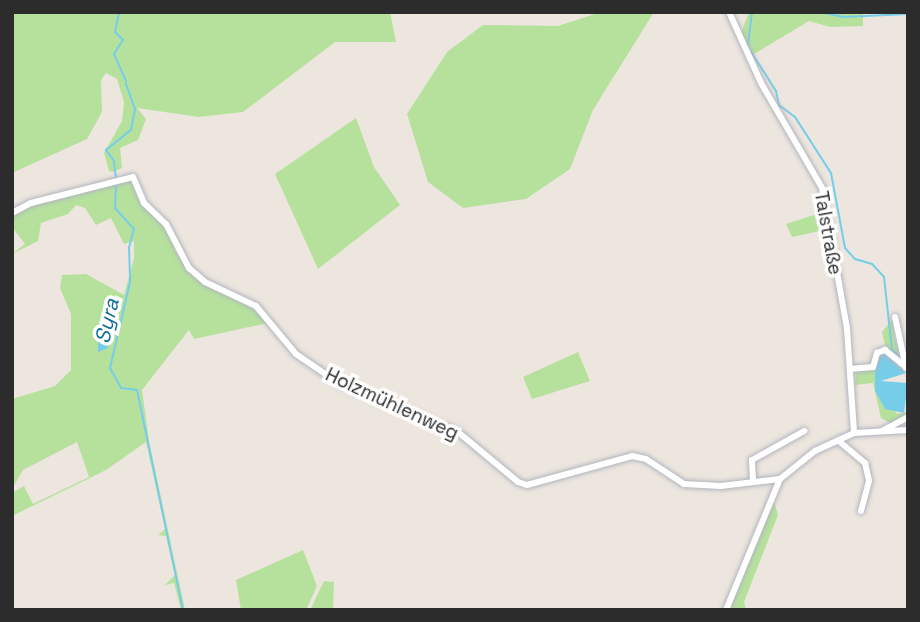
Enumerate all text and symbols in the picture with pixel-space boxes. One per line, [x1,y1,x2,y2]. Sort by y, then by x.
street label: Talstraße [809,189,847,277]
water label: Syra [90,296,124,346]
street label: Holzmühlenweg [322,363,462,445]

